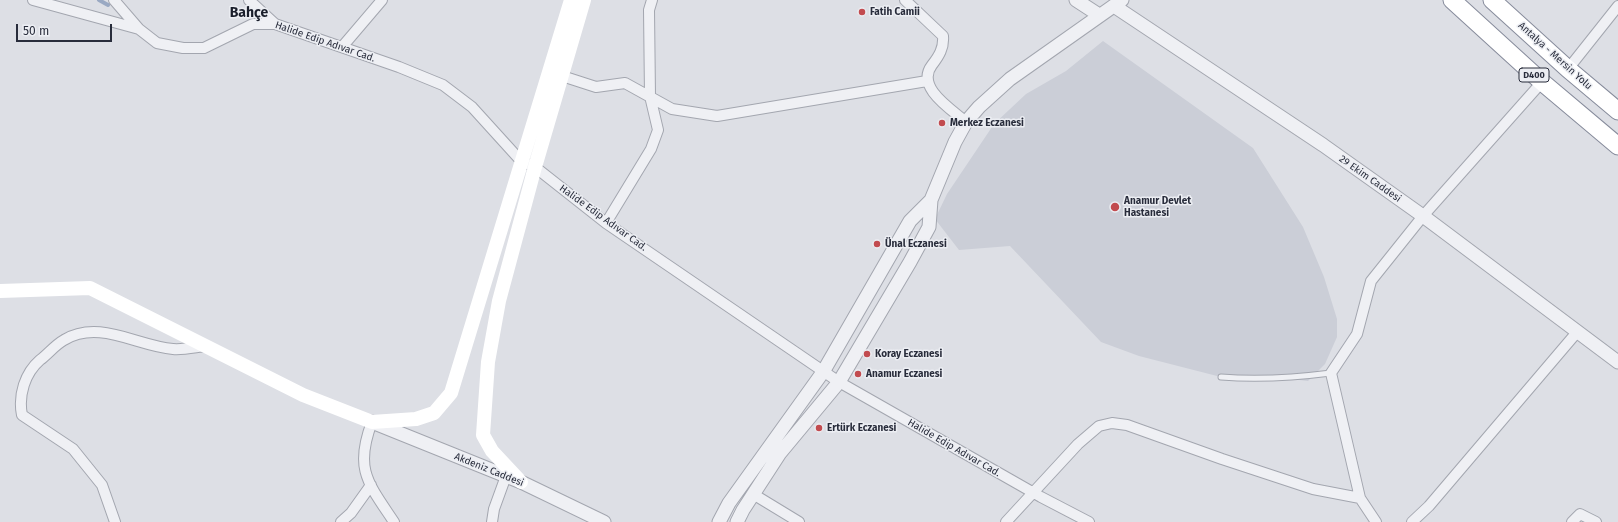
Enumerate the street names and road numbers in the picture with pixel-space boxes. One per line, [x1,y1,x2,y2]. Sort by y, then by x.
street label: Halide Edip Adıvar Cad. [273,19,377,65]
street label: Antalya - Mersin Yolu [1516,20,1594,92]
road number: D400 [1519,68,1549,82]
street label: 29 Ekim Caddesi [1337,153,1403,205]
street label: Halide Edip Adıvar Cad. [557,182,649,254]
street label: Halide Edip Adıvar Cad. [906,417,1002,479]
street label: Akdeniz Caddesi [453,451,525,489]

